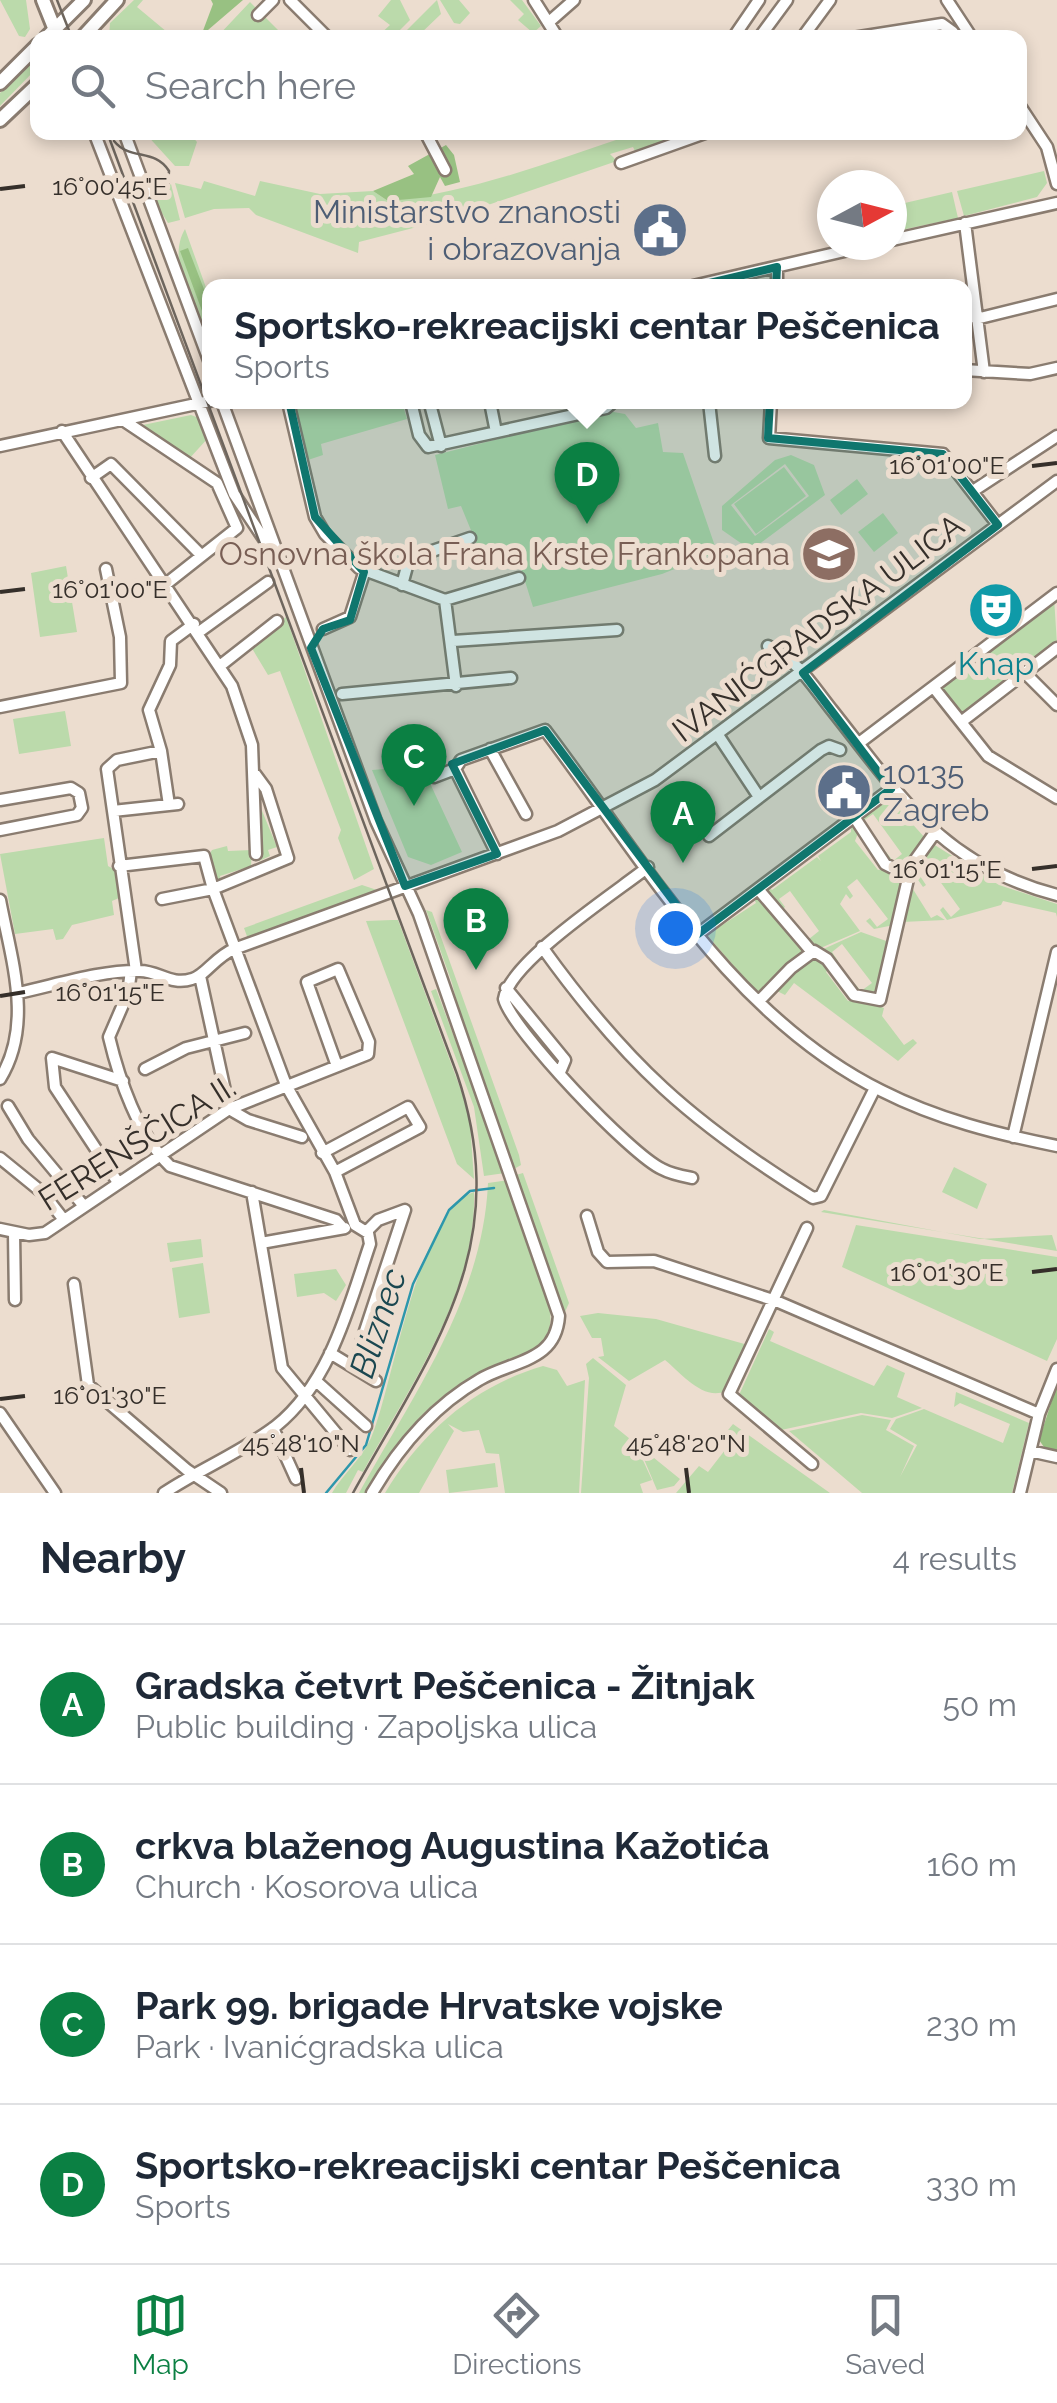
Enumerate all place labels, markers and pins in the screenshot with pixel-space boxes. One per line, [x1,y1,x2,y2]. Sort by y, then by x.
place label: Ministarstvo znanosti i obrazovanja [313,193,621,267]
public building icon: Ministarstvo znanosti i obrazovanja [630,200,690,260]
pin: D [554,442,620,524]
school or university icon: Osnovna škola Frana Krste Frankopana [799,524,859,584]
place label: Osnovna škola Frana Krste Frankopana [219,535,790,572]
theatre icon: Knap [966,580,1026,640]
place label: Knap [958,645,1034,682]
pin: C [382,724,446,806]
place label: 10135 Zagreb [883,754,990,828]
public building icon: 10135 Zagreb [814,761,874,821]
pin: A [650,780,716,863]
pin: B [444,888,508,970]

